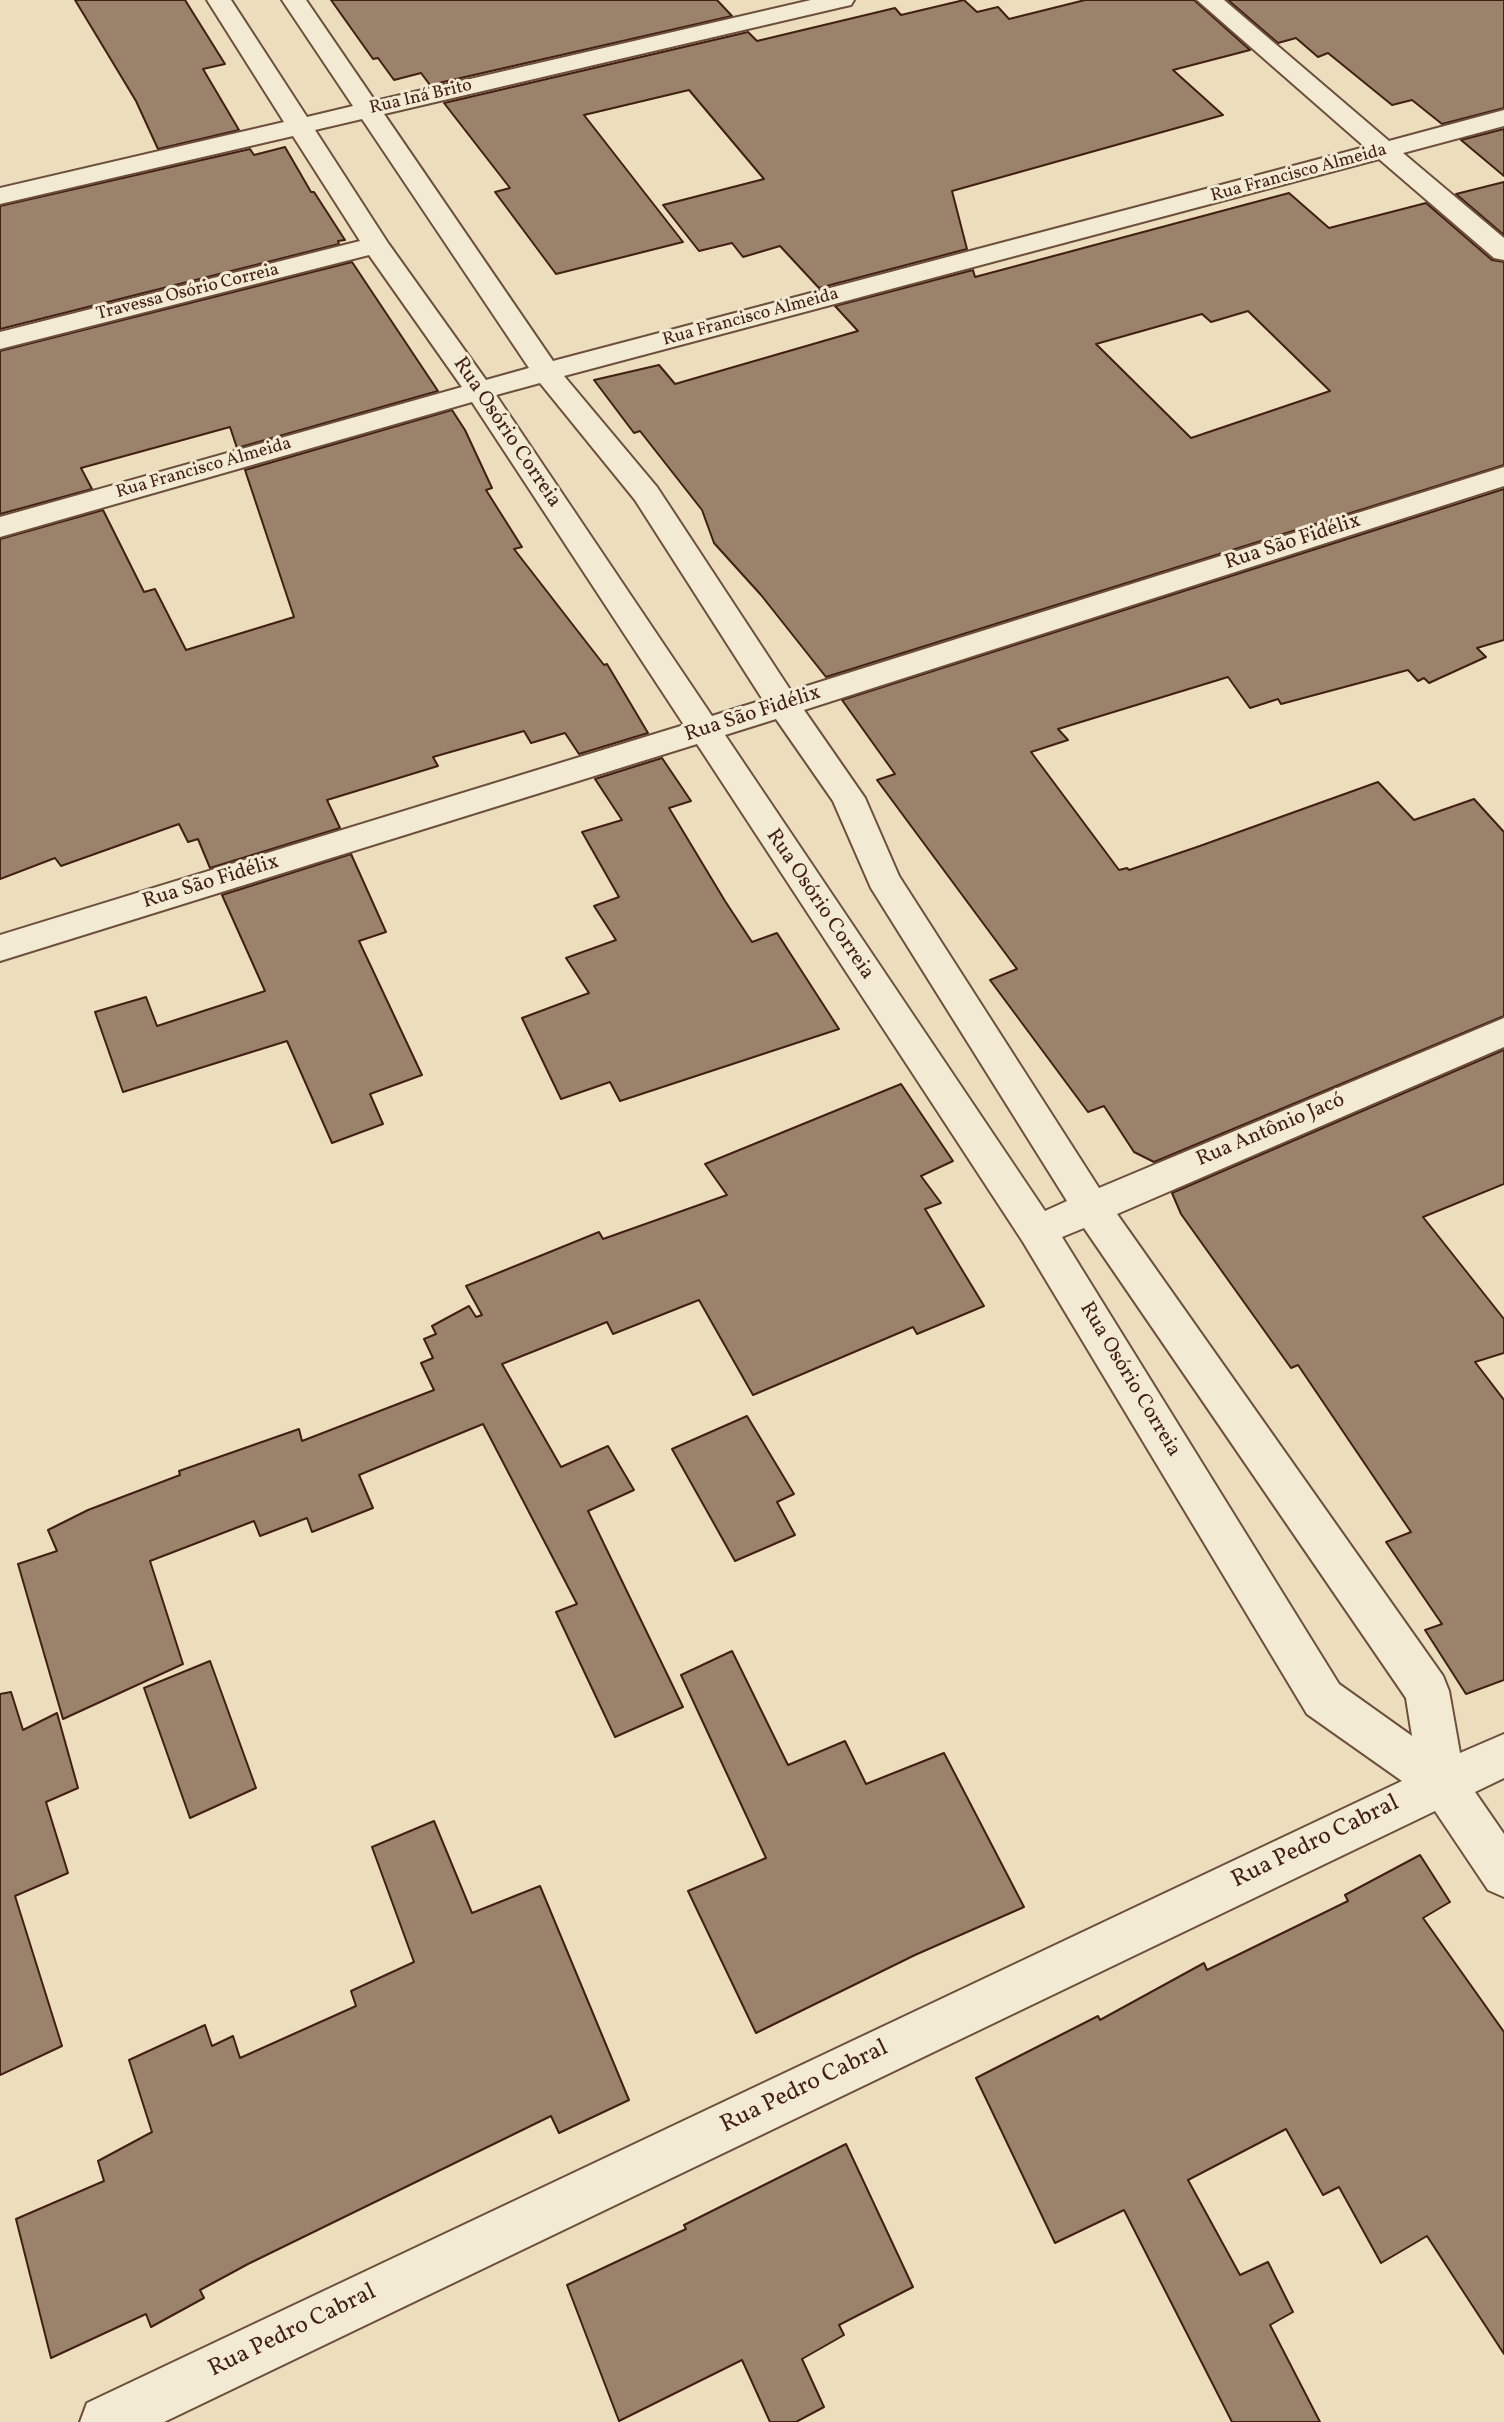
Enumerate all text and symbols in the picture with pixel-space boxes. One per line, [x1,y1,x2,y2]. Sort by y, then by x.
street label: Rua Iná Brito [368,76,474,120]
street label: Rua Francisco Almeida [1209,140,1389,208]
street label: Travessa Osório Correia [94,260,282,326]
street label: Rua Francisco Almeida [661,284,841,352]
street label: Rua Osório Correia [446,353,566,513]
street label: Rua Francisco Almeida [114,434,294,504]
street label: Rua São Fidélix [1222,509,1364,577]
street label: Rua São Fidélix [682,681,824,749]
street label: Rua Osório Correia [759,825,879,985]
street label: Rua São Fidélix [140,850,282,916]
street label: Rua Antônio Jacó [1193,1088,1349,1174]
street label: Rua Osório Correia [1073,1298,1185,1462]
street label: Rua Pedro Cabral [1228,1790,1404,1896]
street label: Rua Pedro Cabral [717,2035,893,2141]
street label: Rua Pedro Cabral [205,2279,381,2385]

